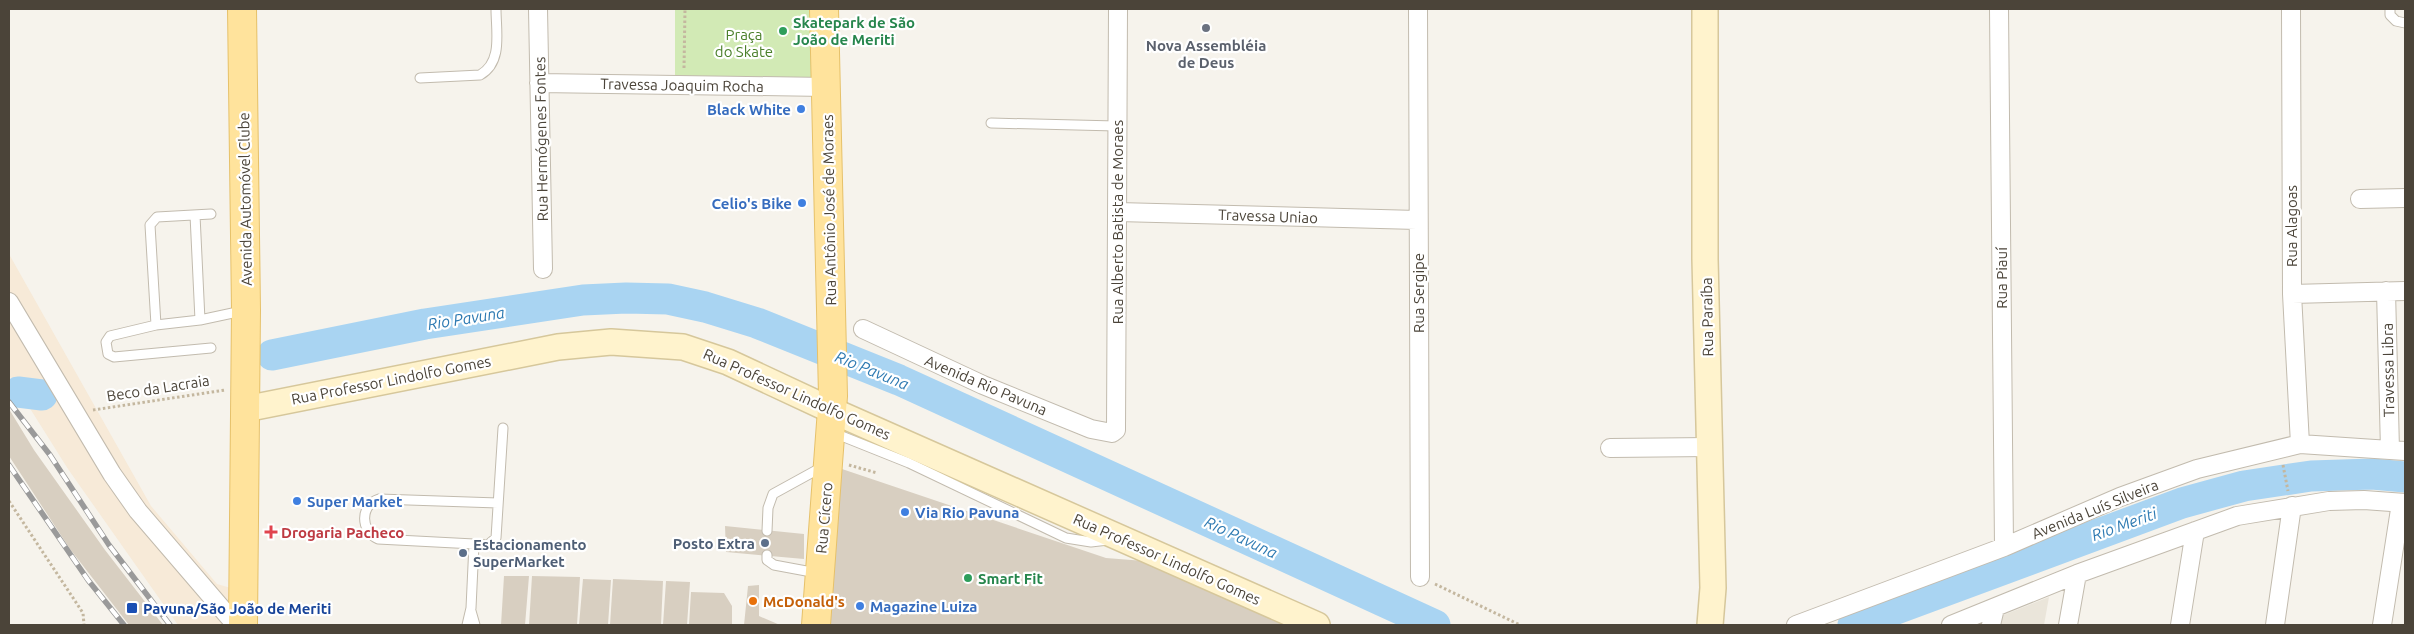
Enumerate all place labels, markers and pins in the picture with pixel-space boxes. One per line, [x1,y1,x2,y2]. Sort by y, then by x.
place label: Skatepark de São João de Meriti [793,14,915,48]
marker: Nova Assembléia de Deus [1200,22,1212,34]
marker: Skatepark de São João de Meriti [777,25,789,37]
place label: Nova Assembléia de Deus [1146,37,1266,71]
place label: Black White [707,101,791,118]
marker: Black White [795,103,807,115]
place label: Celio's Bike [711,195,792,212]
marker: Celio's Bike [796,197,808,209]
place label: Super Market [307,493,403,510]
marker: Super Market [291,495,303,507]
place label: Via Rio Pavuna [915,504,1019,521]
marker: Via Rio Pavuna [899,506,911,518]
place label: Drogaria Pacheco [281,524,404,541]
marker: Drogaria Pacheco [265,526,277,538]
place label: Posto Extra [673,535,755,552]
place label: Estacionamento SuperMarket [473,536,586,570]
marker: Posto Extra [759,537,771,549]
marker: Estacionamento SuperMarket [457,547,469,559]
place label: Smart Fit [978,570,1043,587]
marker: Smart Fit [962,572,974,584]
place label: McDonald's [763,593,845,610]
marker: McDonald's [747,595,759,607]
place label: Magazine Luiza [870,598,977,615]
place label: Pavuna/São João de Meriti [143,600,331,617]
marker: Magazine Luiza [854,600,866,612]
marker: Pavuna/São João de Meriti [125,601,139,615]

